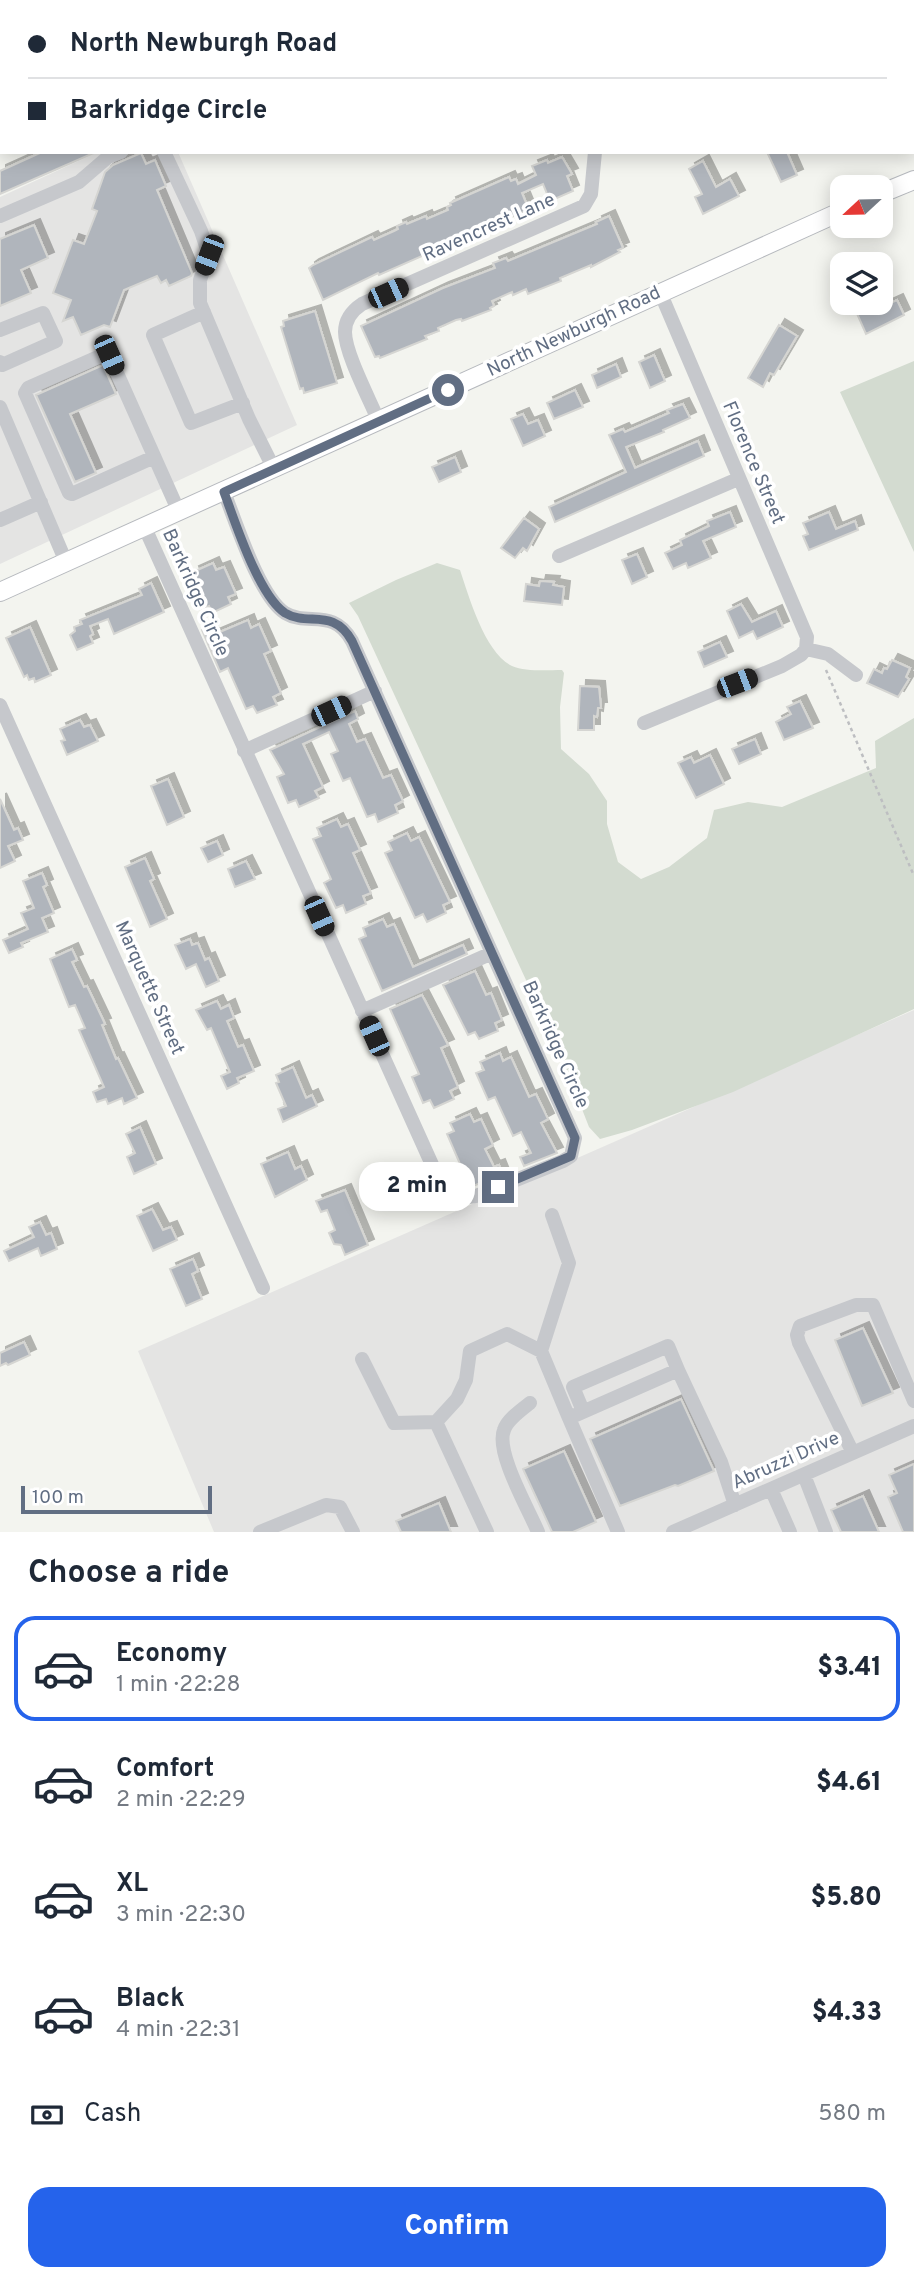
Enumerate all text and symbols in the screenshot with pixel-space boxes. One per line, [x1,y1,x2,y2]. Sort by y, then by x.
text: North Newburgh Road [70,28,337,61]
text: Barkridge Circle [70,95,267,128]
north arrow [830,175,892,238]
map controls [830,175,893,315]
street label: Ravencrest Lane [419,188,559,268]
car [192,232,227,278]
button: layers [830,252,893,315]
car [365,275,412,311]
street label: North Newburgh Road [483,281,665,383]
car [91,332,128,378]
route start [432,374,464,406]
street label: Florence Street [716,398,790,528]
street label: Barkridge Circle [156,525,234,661]
car [714,666,761,700]
car [308,693,355,729]
car [301,893,338,939]
street label: Marquette Street [109,917,189,1059]
street label: Barkridge Circle [516,977,594,1113]
car [356,1013,393,1059]
callout: 2 min [358,1162,474,1212]
route end [482,1171,514,1203]
text: 2 min [387,1172,447,1201]
street label: Abruzzi Drive [729,1427,843,1495]
scale bar [21,1483,212,1515]
text: 100 m [32,1486,84,1510]
text: Choose a ride [28,1554,229,1594]
icon: car [32,1637,95,1700]
text: Economy [116,1638,227,1671]
text: $3.41 [817,1652,882,1685]
text: 1 min · 22:28 [116,1671,241,1700]
icon: car [32,1752,95,1815]
text: Comfort [116,1753,214,1786]
text: $4.61 [816,1767,882,1800]
text: 2 min · 22:29 [116,1786,246,1815]
icon: car [32,1867,95,1930]
text: XL [116,1868,148,1901]
text: $5.80 [811,1882,882,1915]
text: 3 min · 22:30 [116,1901,246,1930]
icon: car [32,1982,95,2045]
text: Black [116,1983,185,2016]
text: $4.33 [812,1997,882,2030]
text: 4 min · 22:31 [116,2016,240,2045]
icon: cash [28,2096,66,2134]
text: Cash [84,2098,141,2131]
text: 580 m [818,2100,886,2129]
button: Confirm [28,2187,886,2267]

